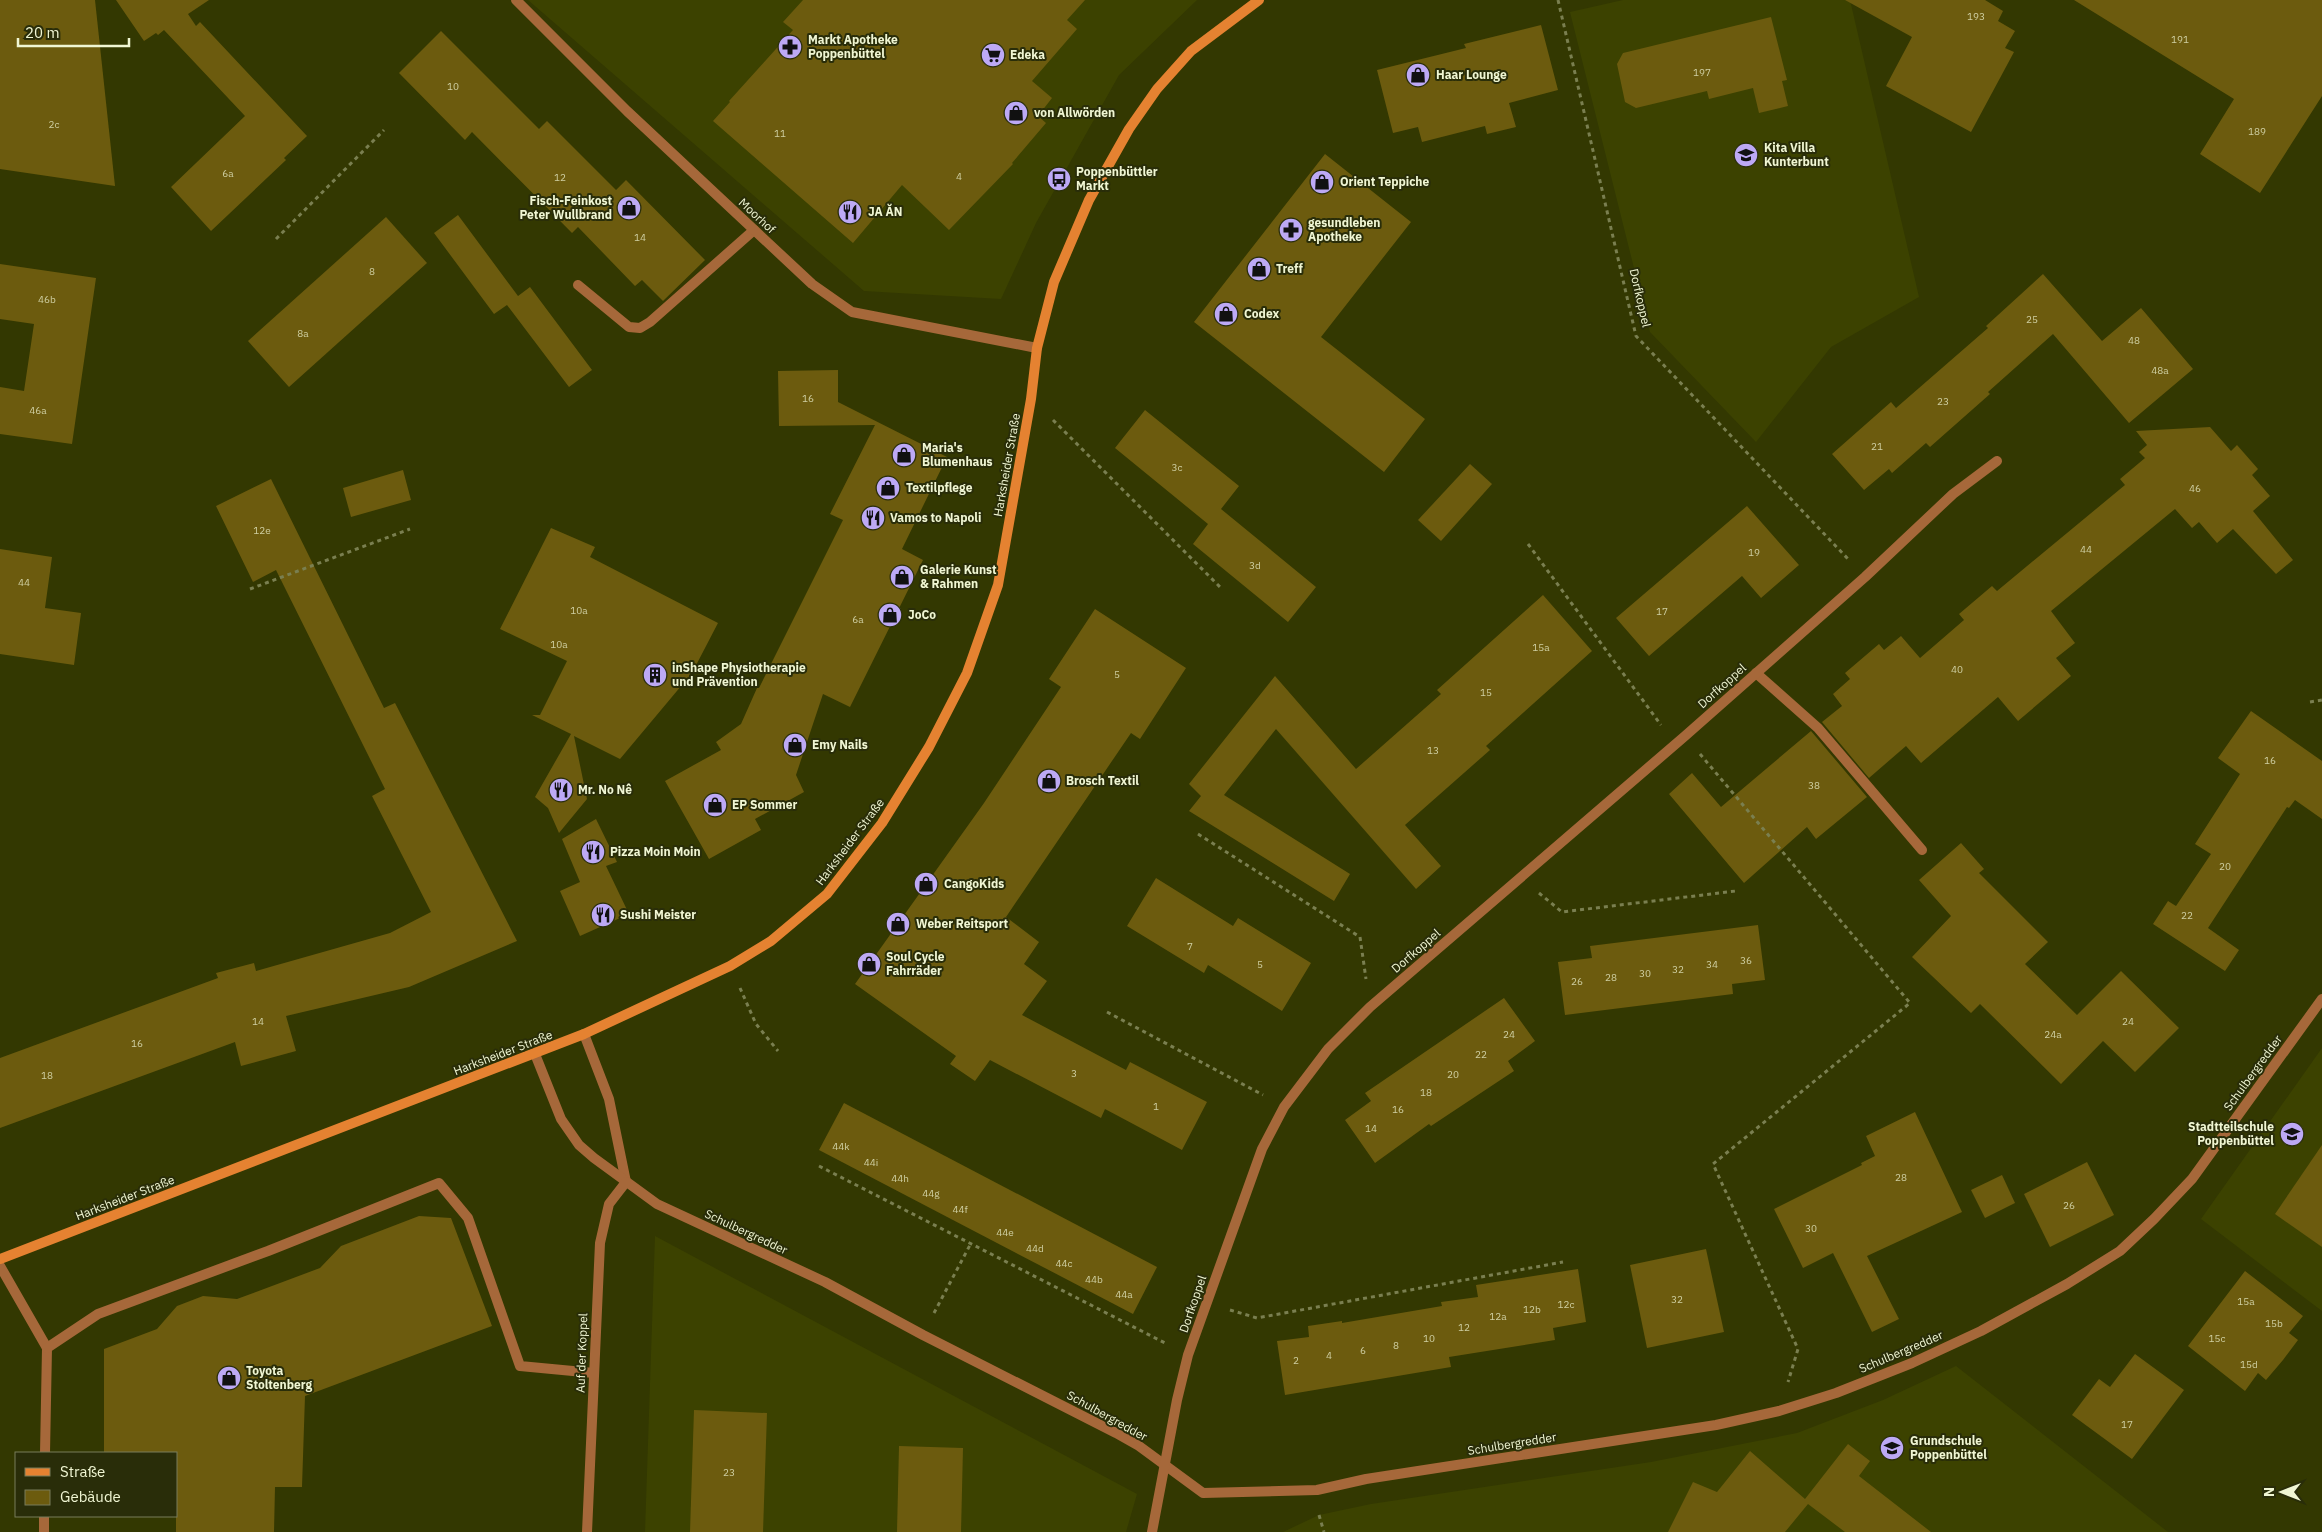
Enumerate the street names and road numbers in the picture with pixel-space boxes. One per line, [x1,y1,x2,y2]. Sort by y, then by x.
street label: Moorhof [736,195,779,237]
street label: Dorfkoppel [1626,267,1655,329]
street label: Harksheider Straße [990,412,1023,518]
street label: Dorfkoppel [1694,660,1749,711]
street label: Harksheider Straße [812,795,887,888]
street label: Dorfkoppel [1388,925,1443,976]
street label: Harksheider Straße [451,1027,555,1078]
street label: Schulbergredder [2220,1032,2285,1113]
street label: Harksheider Straße [73,1172,177,1223]
street label: Schulbergredder [702,1206,791,1258]
street label: Dorfkoppel [1176,1273,1209,1335]
street label: Auf der Koppel [573,1313,590,1393]
street label: Schulbergredder [1857,1327,1946,1376]
street label: Schulbergredder [1064,1387,1151,1444]
street label: Schulbergredder [1466,1429,1558,1458]

